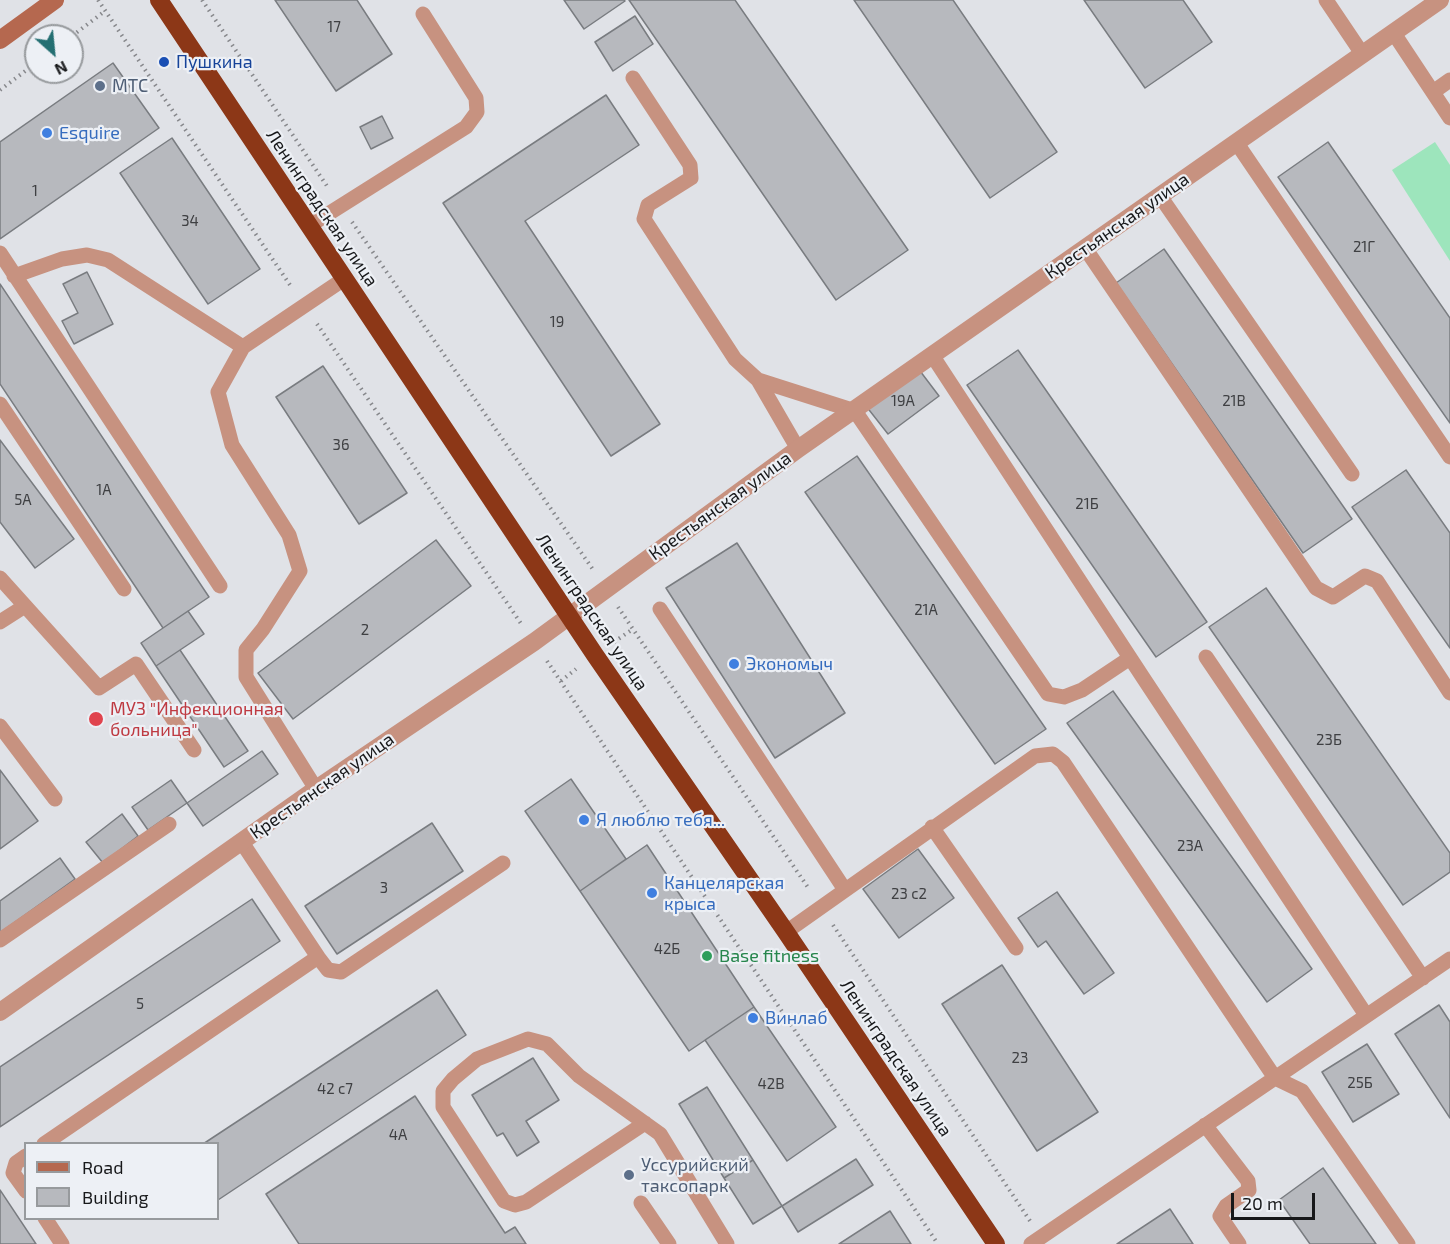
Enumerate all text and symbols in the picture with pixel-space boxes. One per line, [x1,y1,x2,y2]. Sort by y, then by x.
house number: 17 [327,18,341,36]
north arrow [24,24,84,84]
place label: Пушкина [176,51,253,73]
marker: Пушкина [157,55,171,69]
text: N [52,58,71,80]
place label: МТС [112,75,148,97]
marker: МТС [93,79,107,93]
place label: Esquire [59,122,120,144]
street label: Ленинградская улица [261,125,383,291]
marker: Esquire [40,126,54,140]
street label: Крестьянская улица [1041,168,1193,284]
house number: 1 [32,182,38,200]
house number: 34 [181,212,199,230]
house number: 21Г [1353,238,1375,256]
house number: 19 [550,313,564,331]
house number: 19А [891,392,915,410]
house number: 21В [1222,392,1246,410]
house number: 36 [333,436,349,454]
street label: Крестьянская улица [645,447,795,565]
house number: 1А [96,481,112,499]
house number: 5А [14,491,32,509]
house number: 21Б [1075,495,1099,513]
street label: Ленинградская улица [531,529,653,695]
house number: 21А [914,601,938,619]
house number: 2 [361,621,369,639]
place label: Экономыч [746,653,833,675]
marker: Экономыч [727,657,741,671]
place label: МУЗ "Инфекционная больница" [110,698,284,740]
marker: МУЗ "Инфекционная больница" [87,710,105,728]
street label: Крестьянская улица [246,728,398,844]
house number: 23Б [1316,731,1342,749]
place label: Я люблю тебя... [596,809,725,831]
marker: Я люблю тебя... [577,813,591,827]
house number: 23А [1177,837,1203,855]
place label: Канцелярская крыса [664,872,784,914]
house number: 3 [380,879,388,897]
house number: 23 с2 [891,885,927,903]
marker: Канцелярская крыса [645,886,659,900]
house number: 42Б [654,940,680,958]
place label: Base fitness [719,945,819,967]
marker: Base fitness [700,949,714,963]
street label: Ленинградская улица [835,975,957,1141]
house number: 5 [136,995,144,1013]
place label: Винлаб [765,1007,828,1029]
marker: Винлаб [746,1011,760,1025]
house number: 23 [1012,1049,1028,1067]
house number: 25Б [1347,1074,1373,1092]
house number: 42В [758,1075,784,1093]
house number: 42 с7 [317,1080,353,1098]
house number: 4А [389,1126,407,1144]
legend [24,1142,219,1220]
place label: Уссурийский таксопарк [641,1154,749,1196]
text: Road [82,1156,123,1178]
marker: Уссурийский таксопарк [622,1168,636,1182]
scale bar [1234,1181,1318,1219]
text: Building [82,1186,149,1208]
text: 20 m [1242,1192,1283,1214]

